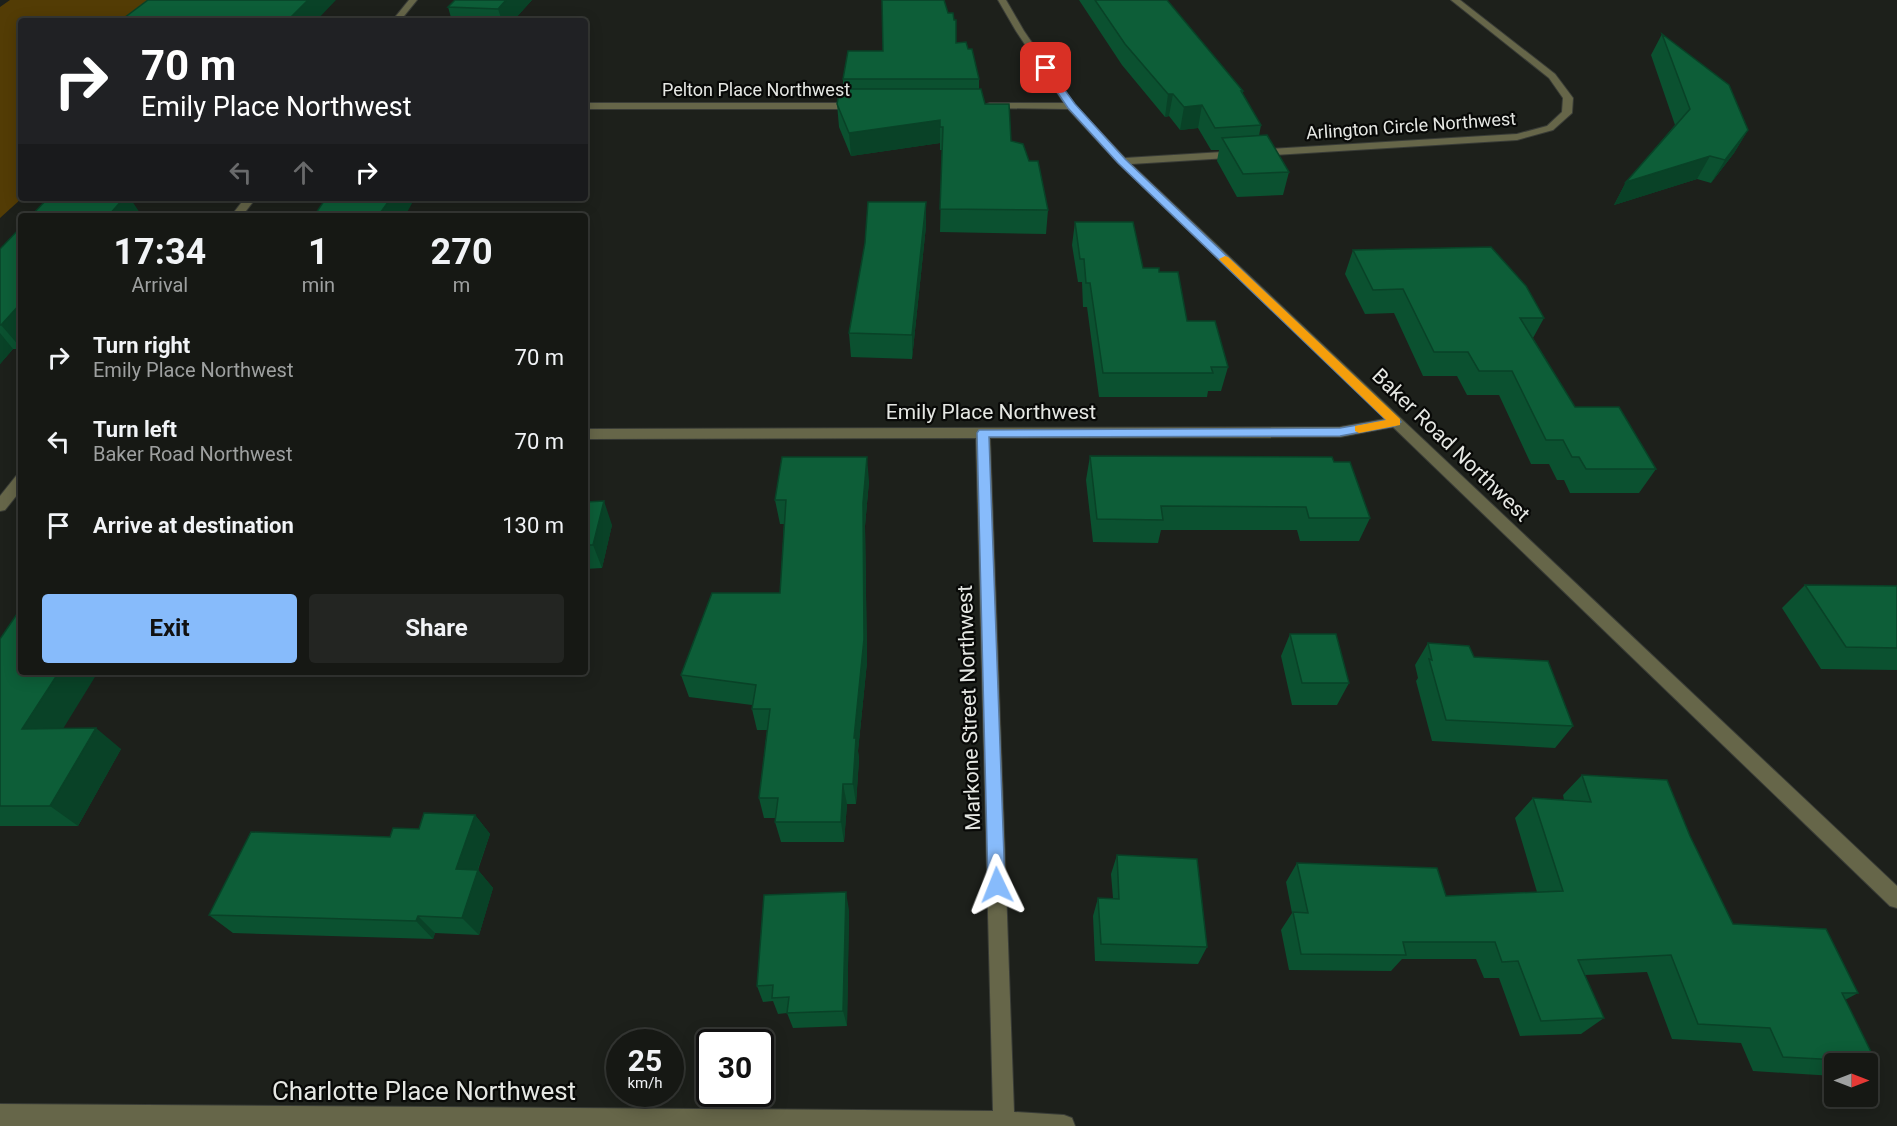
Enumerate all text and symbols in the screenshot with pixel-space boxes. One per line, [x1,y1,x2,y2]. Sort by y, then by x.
text: 70 m [141,41,236,90]
icon: right [42,42,120,120]
pin [1020,42,1071,93]
icon: arrive [1029,51,1062,84]
street label: Pelton Place Northwest [662,79,850,100]
text: Emily Place Northwest [141,91,412,123]
street label: Arlington Circle Northwest [1305,108,1517,143]
icon: left [224,156,257,189]
icon: ahead [287,156,320,189]
icon: right [350,156,383,189]
text: 17:34 [113,231,206,273]
text: 1 [308,231,329,273]
text: 270 [431,231,493,273]
text: Arrival [131,273,188,297]
text: min [302,273,335,297]
text: m [453,273,470,297]
text: Turn right [93,333,190,358]
icon: right [42,341,75,374]
text: 70 m [515,345,564,370]
text: Emily Place Northwest [93,358,293,382]
street label: Baker Road Northwest [1367,364,1535,526]
street label: Emily Place Northwest [886,400,1096,424]
text: Turn left [93,417,177,442]
icon: left [42,425,75,458]
text: 70 m [515,429,564,454]
text: Baker Road Northwest [93,442,292,466]
icon: arrive [42,509,75,542]
text: Arrive at destination [93,513,294,538]
text: 130 m [502,513,564,538]
street label: Markone Street Northwest [953,585,985,831]
button: Exit [42,594,297,663]
button: Share [309,594,564,663]
position arrow [965,853,1029,917]
speed limit sign: 30 [696,1029,774,1107]
text: 25 [628,1043,662,1078]
north arrow [1824,1053,1878,1107]
map controls [1824,1053,1878,1107]
text: km/h [627,1074,663,1092]
street label: Charlotte Place Northwest [272,1076,576,1106]

